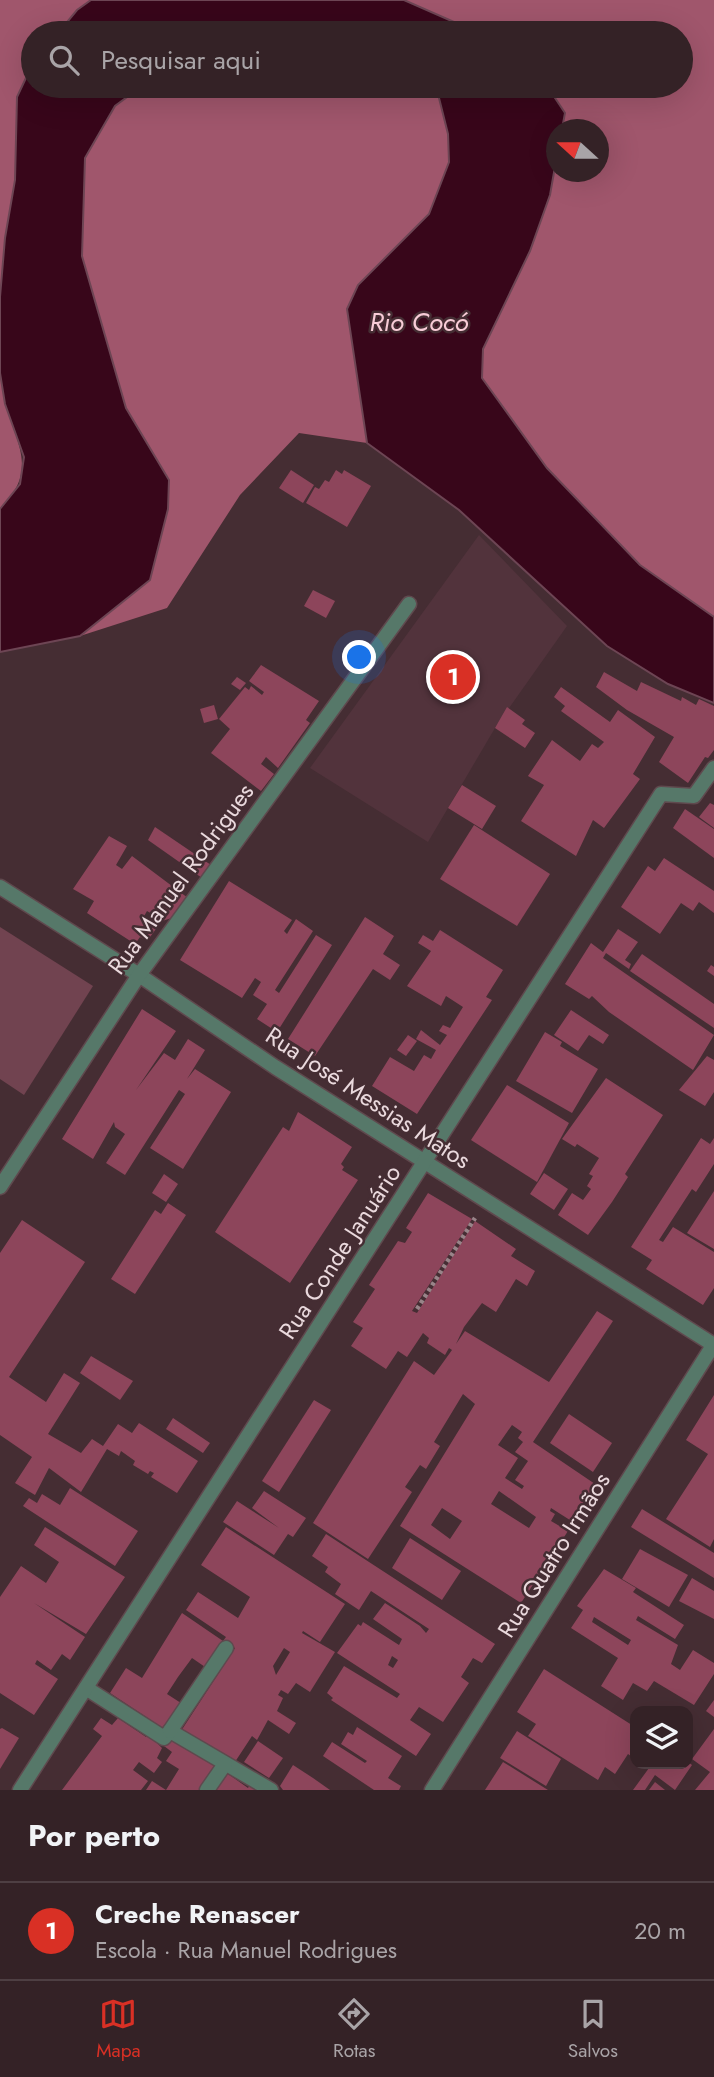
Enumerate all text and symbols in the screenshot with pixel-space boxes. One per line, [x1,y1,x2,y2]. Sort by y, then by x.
search box [21,21,693,98]
icon: search [45,41,83,79]
text: Pesquisar aqui [101,41,261,79]
north arrow [546,119,609,182]
water label: Rio Cocó [369,303,469,341]
your location [342,640,376,674]
pin: 1 [430,651,476,703]
street label: Rua Manuel Rodrigues [99,776,262,982]
street label: Rua José Messias Matos [259,1018,478,1177]
street label: Rua Conde Januário [270,1158,409,1346]
street label: Rua Quatro Irmãos [489,1465,619,1644]
map controls [630,1706,693,1769]
button: layers [630,1706,693,1769]
text: Por perto [28,1814,160,1857]
text: Creche Renascer [95,1895,300,1933]
text: 1 [45,1914,57,1948]
text: 20 m [634,1914,686,1948]
text: Escola · Rua Manuel Rodrigues [95,1933,397,1967]
tab: Mapa [96,1995,141,2064]
tab: Rotas [333,1995,375,2064]
tab: Salvos [568,1995,618,2064]

